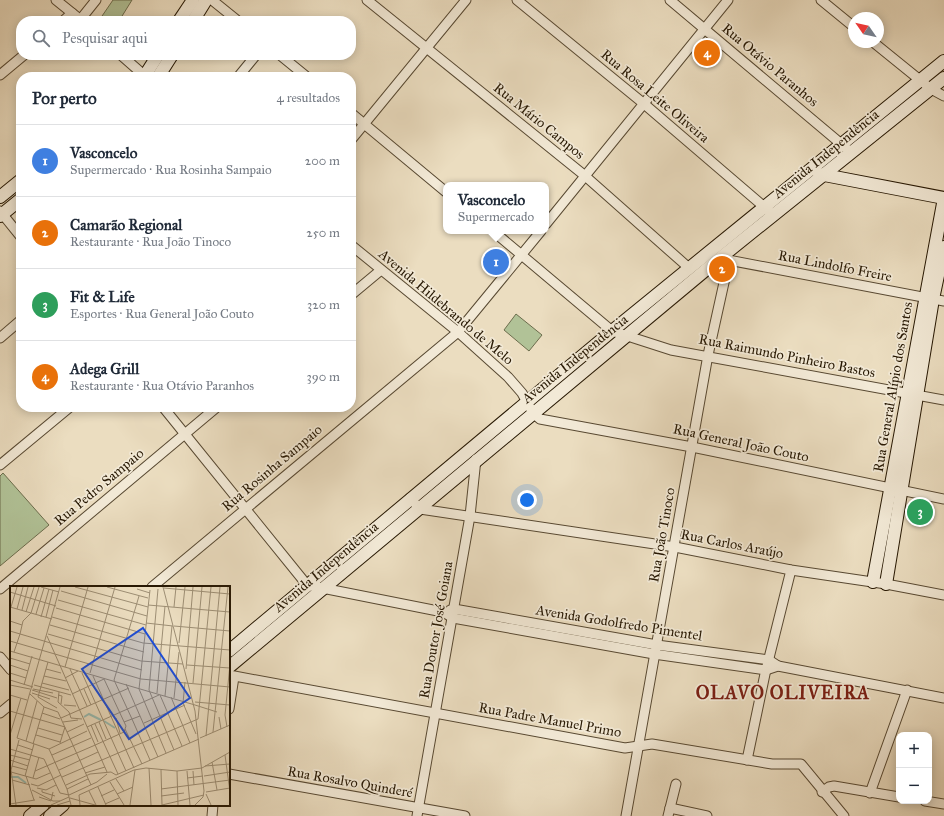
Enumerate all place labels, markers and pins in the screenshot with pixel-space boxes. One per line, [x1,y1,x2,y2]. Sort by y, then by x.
pin: 4 [694,38,720,68]
pin: 1 [483,247,509,277]
pin: 2 [709,254,735,284]
pin: 3 [907,497,933,527]

